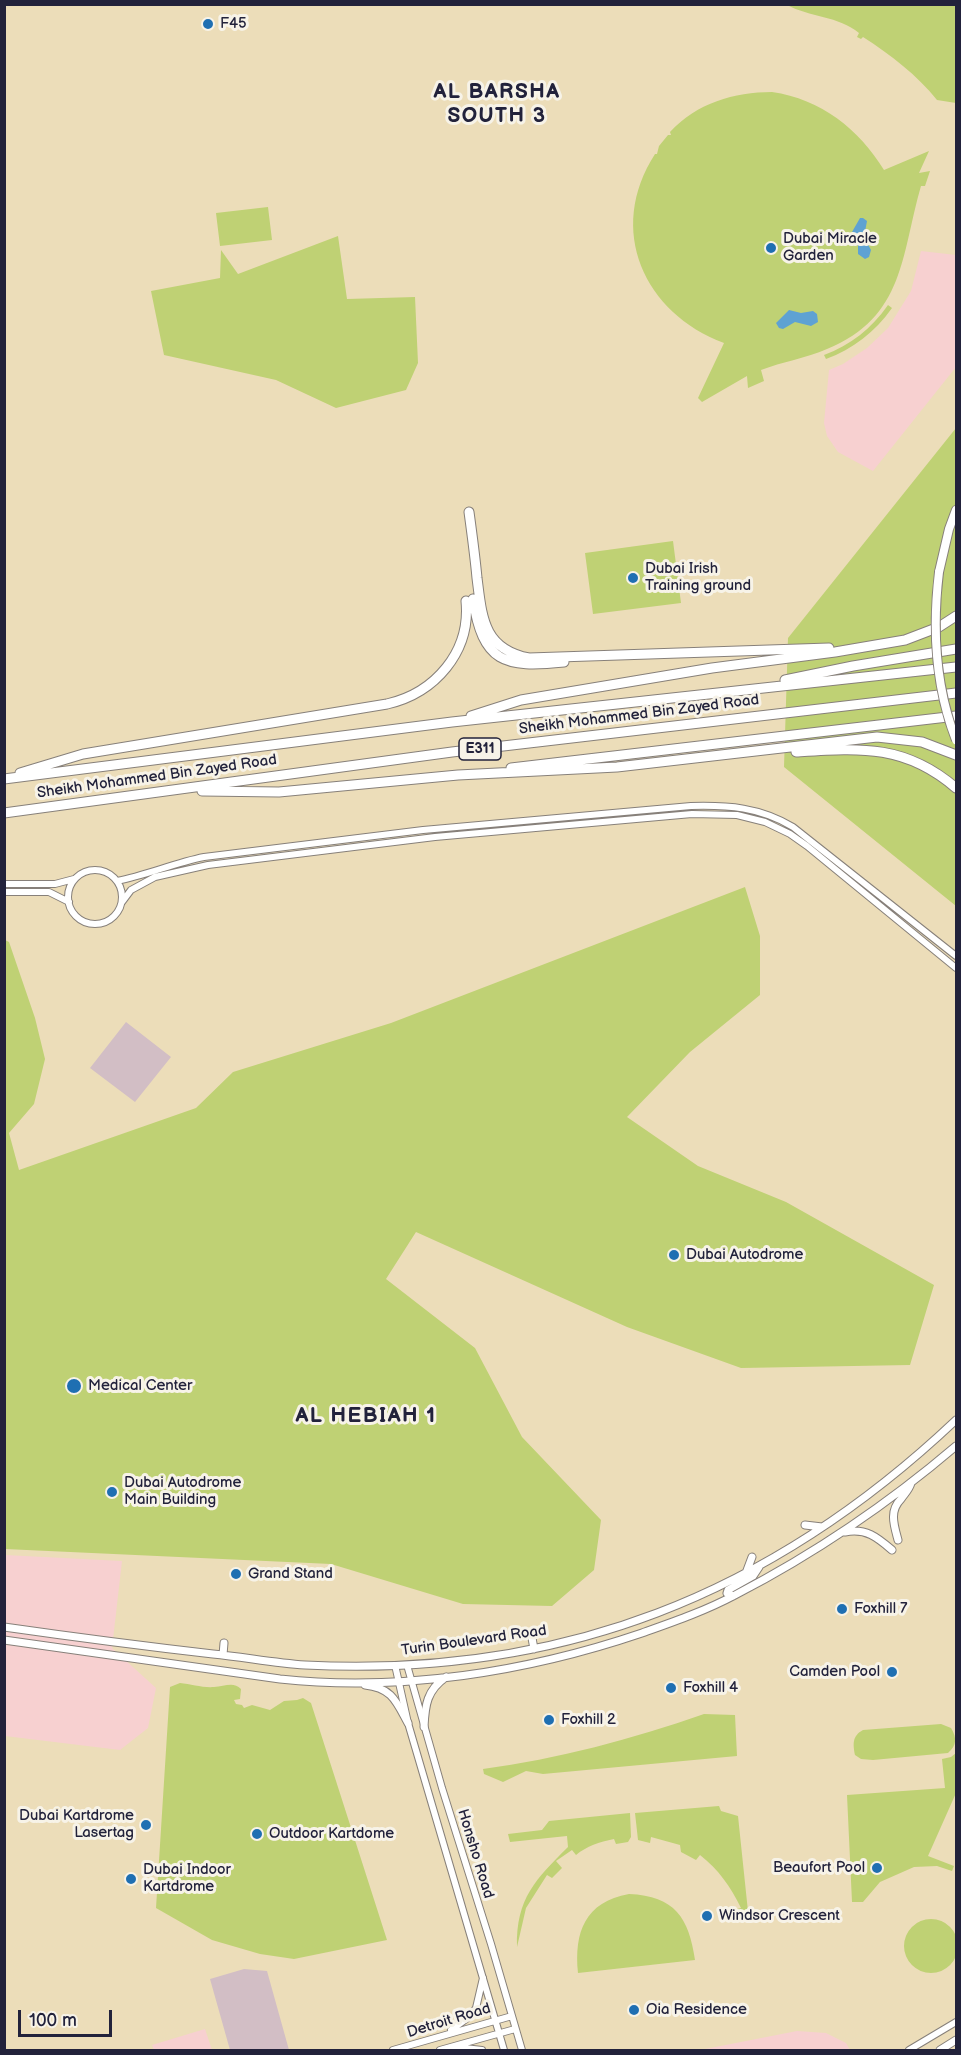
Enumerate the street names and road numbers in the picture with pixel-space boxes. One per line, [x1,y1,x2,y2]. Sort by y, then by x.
street label: Sheikh Mohammed Bin Zayed Road [518,691,760,739]
road number: E311 [459,738,501,760]
street label: Sheikh Mohammed Bin Zayed Road [36,751,278,803]
street label: Turin Boulevard Road [400,1622,548,1660]
street label: Honsho Road [453,1807,497,1901]
street label: Detroit Road [405,2000,493,2042]

